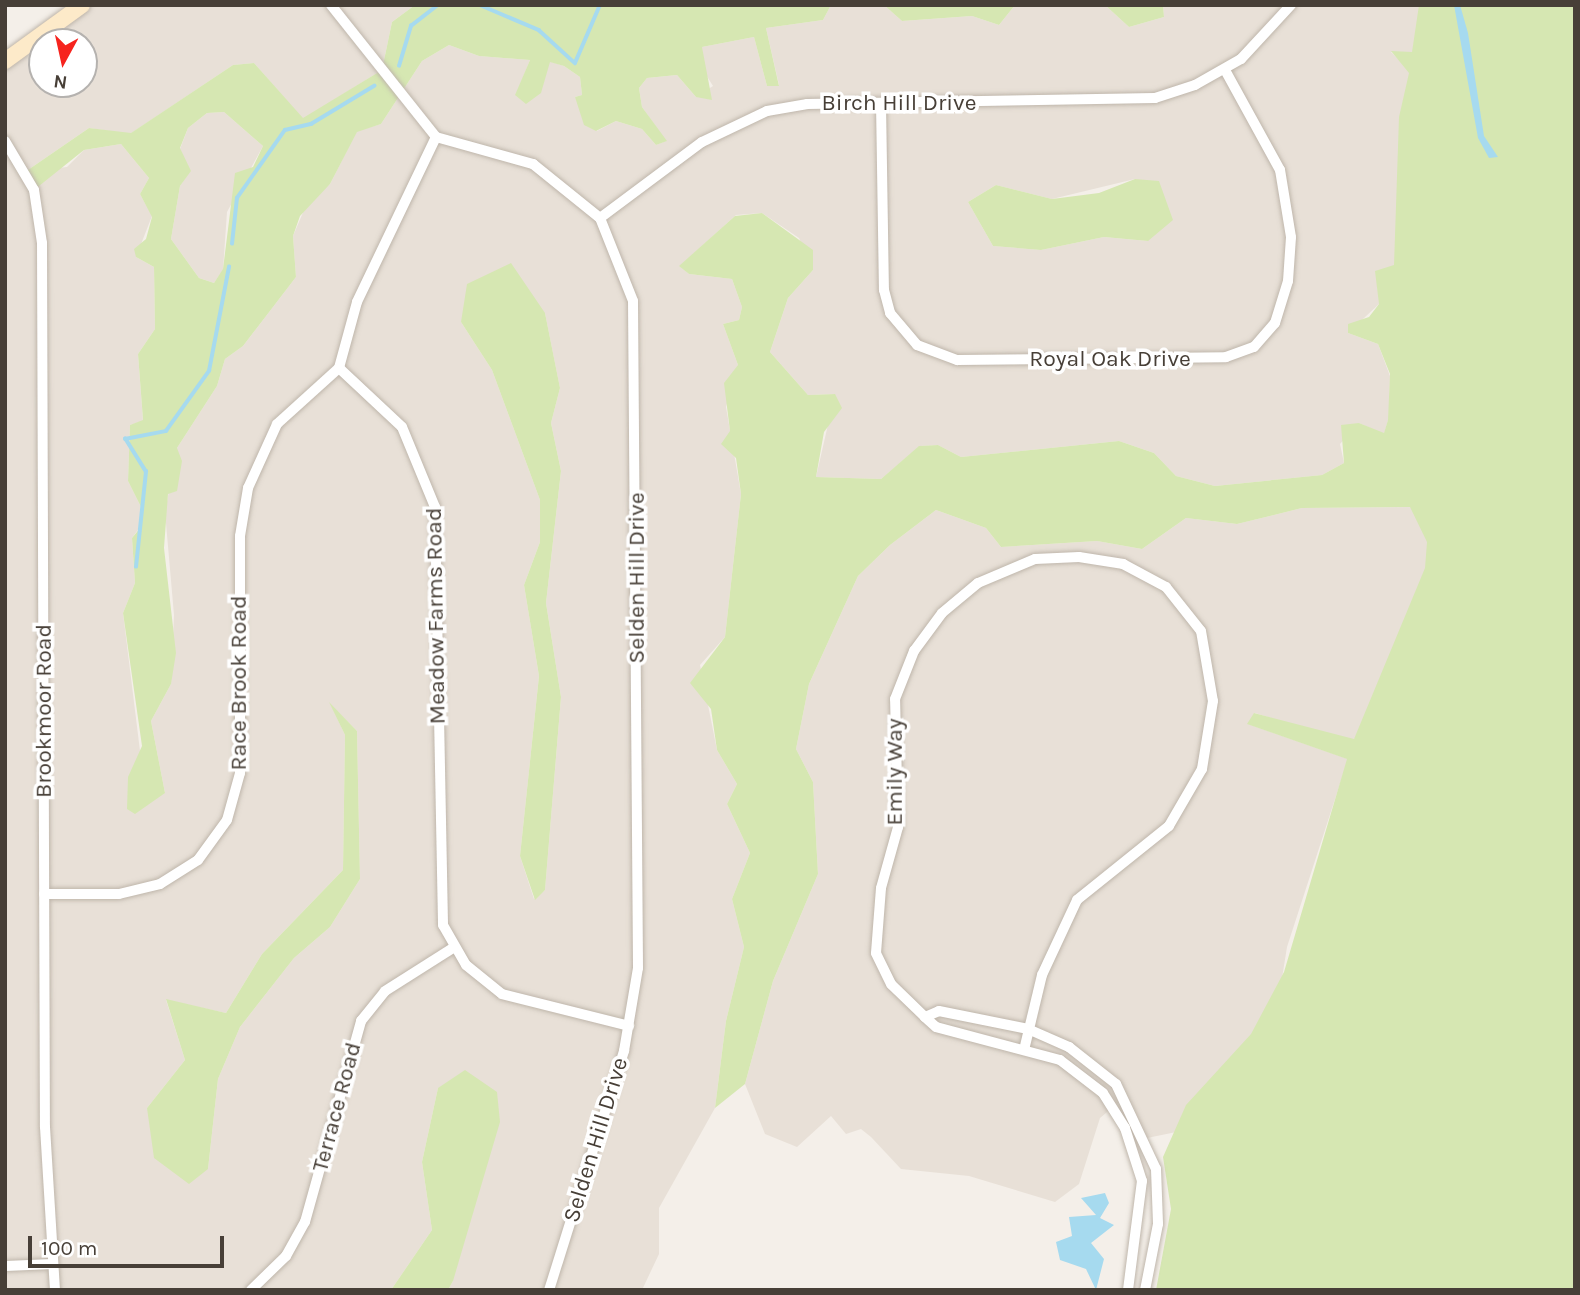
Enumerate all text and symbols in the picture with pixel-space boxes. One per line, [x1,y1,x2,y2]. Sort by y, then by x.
north arrow [28,28,98,98]
text: N [52,70,69,94]
street label: Birch Hill Drive [822,89,976,117]
street label: Royal Oak Drive [1029,345,1191,373]
street label: Selden Hill Drive [623,492,651,664]
street label: Meadow Farms Road [420,507,452,725]
street label: Race Brook Road [225,595,253,771]
street label: Brookmoor Road [30,624,58,798]
street label: Emily Way [881,718,909,826]
street label: Terrace Road [306,1039,368,1175]
street label: Selden Hill Drive [558,1054,634,1226]
scale bar [32,1222,228,1266]
text: 100 m [41,1236,98,1260]

